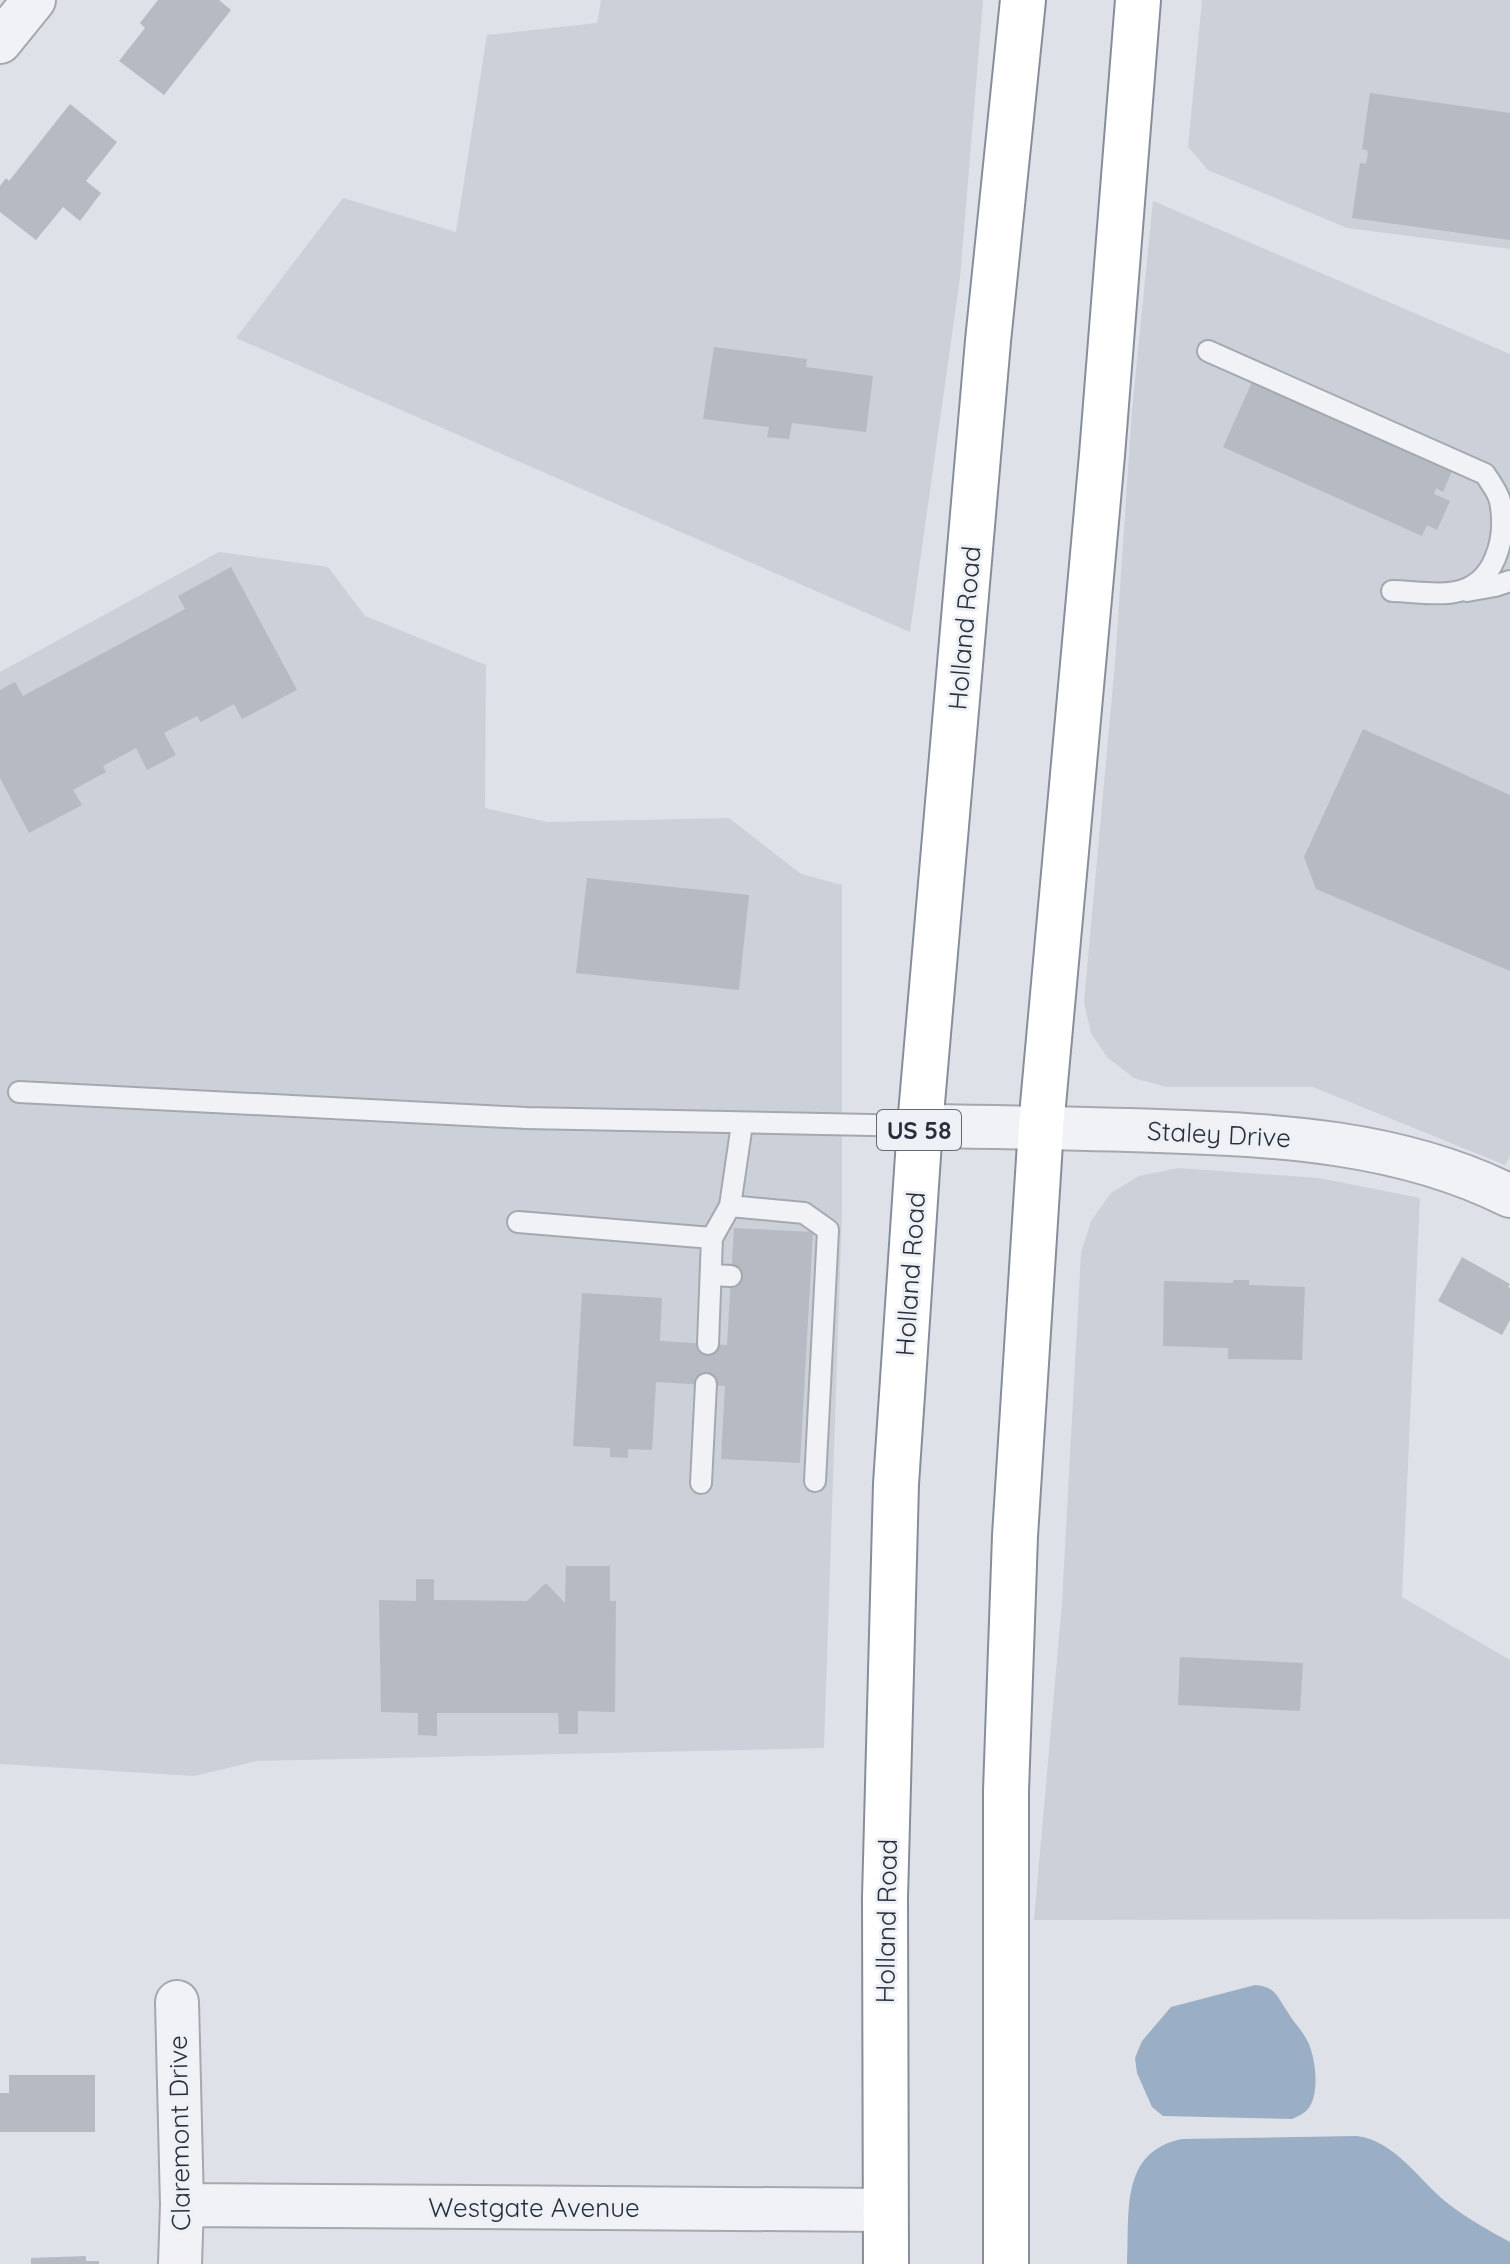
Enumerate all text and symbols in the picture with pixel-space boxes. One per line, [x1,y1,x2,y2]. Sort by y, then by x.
street label: Holland Road [940,545,988,711]
road number: US 58 [877,1110,961,1150]
street label: Staley Drive [1146,1114,1292,1154]
street label: Holland Road [888,1191,932,1357]
street label: Holland Road [868,1838,904,2004]
street label: Claremont Drive [161,2035,197,2231]
street label: Westgate Avenue [428,2191,640,2224]

